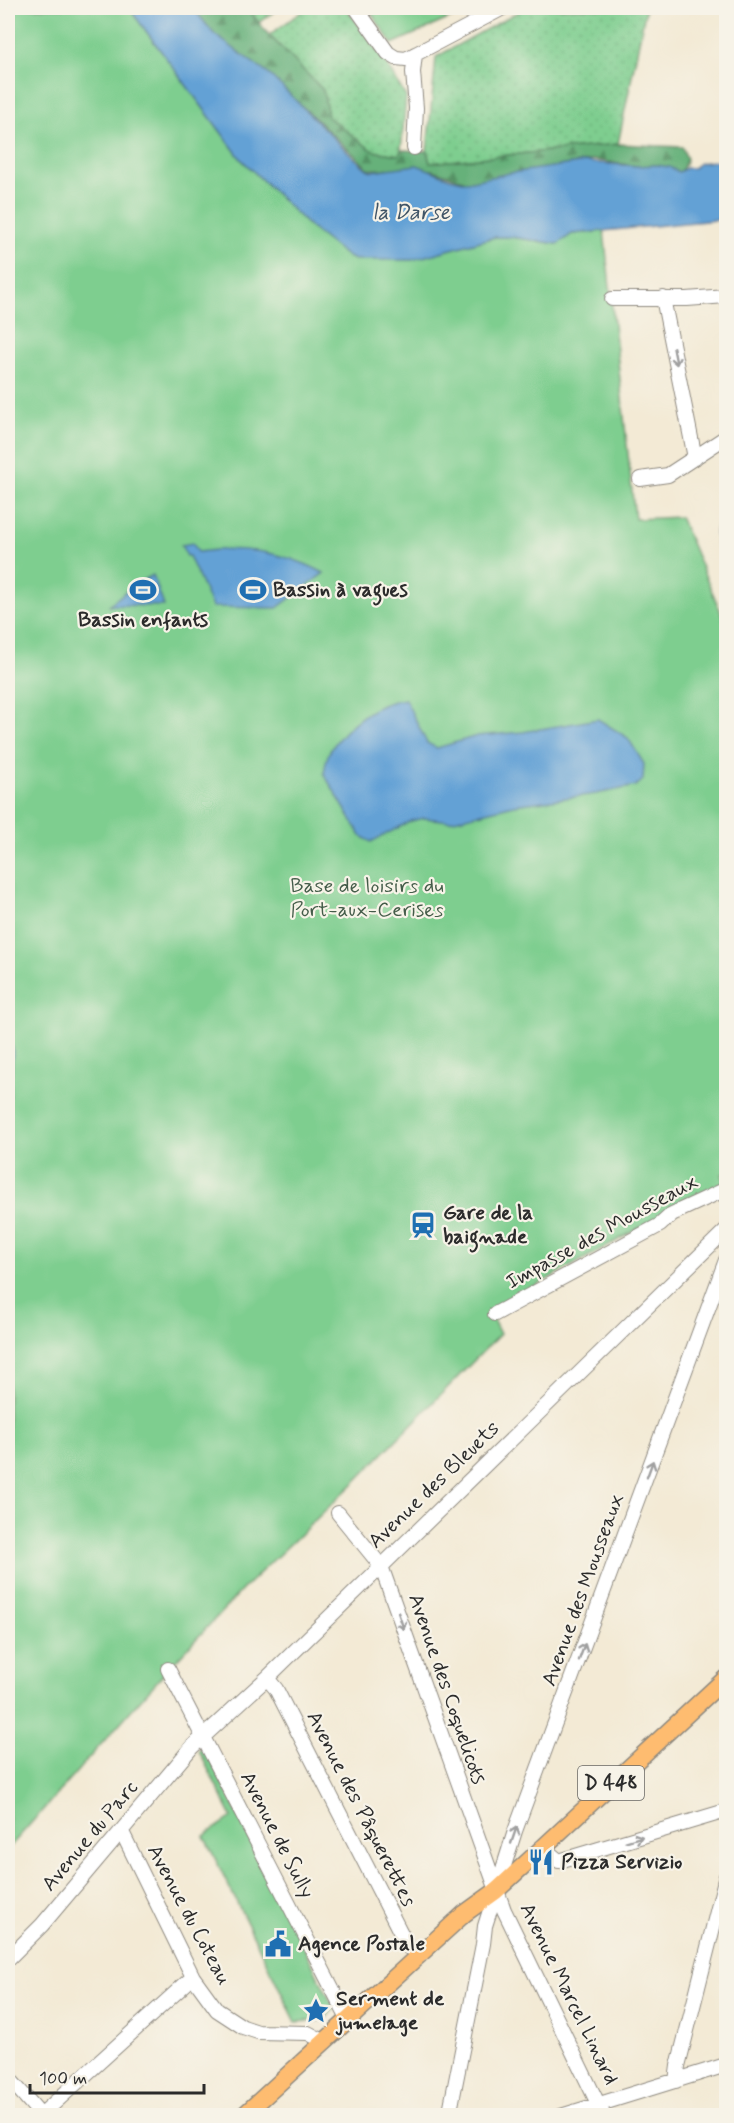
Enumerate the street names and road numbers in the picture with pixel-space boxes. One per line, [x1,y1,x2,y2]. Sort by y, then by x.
street label: Impasse des Mousseaux [501,1168,703,1296]
street label: Avenue des Bleuets [362,1415,506,1555]
street label: Avenue des Mousseaux [535,1490,631,1690]
street label: Avenue des Coquelicots [401,1590,493,1788]
street label: Avenue des Pâquerettes [300,1706,422,1912]
road number: D 448 [578,1766,644,1800]
street label: Avenue de Sully [233,1767,321,1903]
street label: Avenue du Parc [35,1775,145,1897]
street label: Avenue du Coteau [140,1840,238,1990]
street label: Avenue Marcel Linard [513,1899,625,2089]

